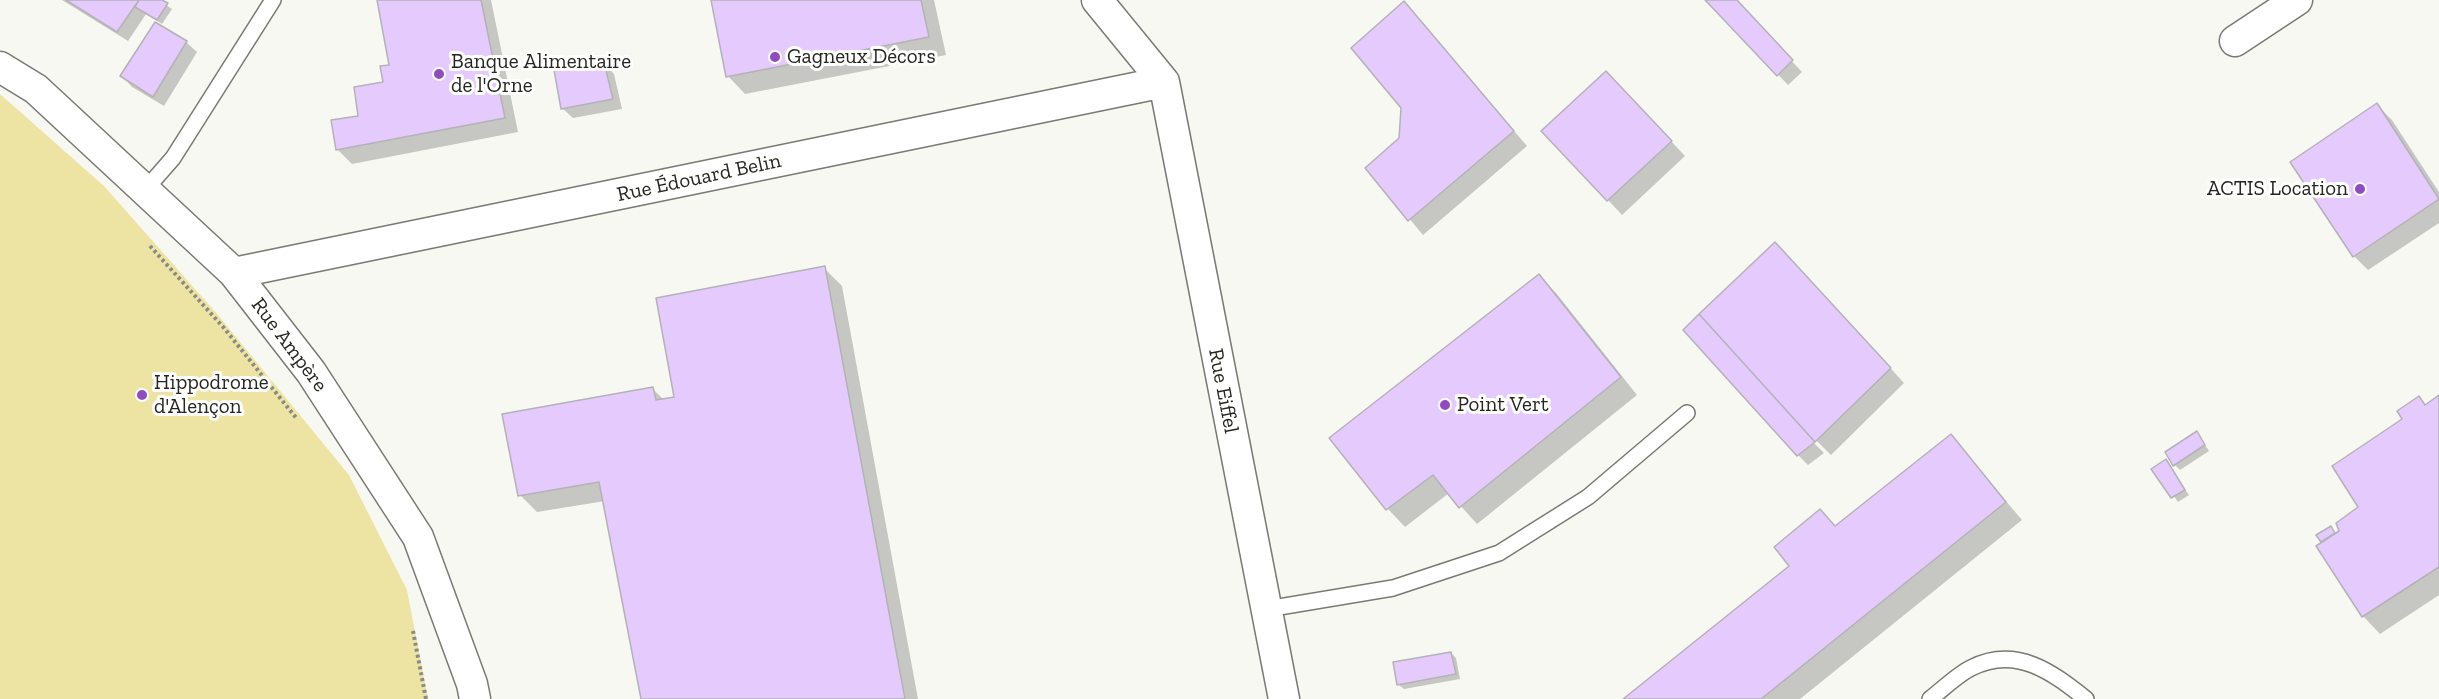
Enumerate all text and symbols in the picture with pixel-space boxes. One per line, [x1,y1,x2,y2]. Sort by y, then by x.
place label: Gagneux Décors [787,44,936,70]
place label: Banque Alimentaire de l'Orne [451,49,631,99]
marker: Gagneux Décors [768,50,782,64]
marker: Banque Alimentaire de l'Orne [432,67,446,81]
street label: Rue Édouard Belin [615,148,783,208]
place label: ACTIS Location [2207,176,2348,202]
marker: ACTIS Location [2353,182,2367,196]
street label: Rue Ampère [245,293,333,397]
street label: Rue Eiffel [1202,346,1244,436]
place label: Hippodrome d'Alençon [154,370,269,420]
marker: Hippodrome d'Alençon [135,388,149,402]
place label: Point Vert [1457,392,1549,418]
marker: Point Vert [1438,398,1452,412]

